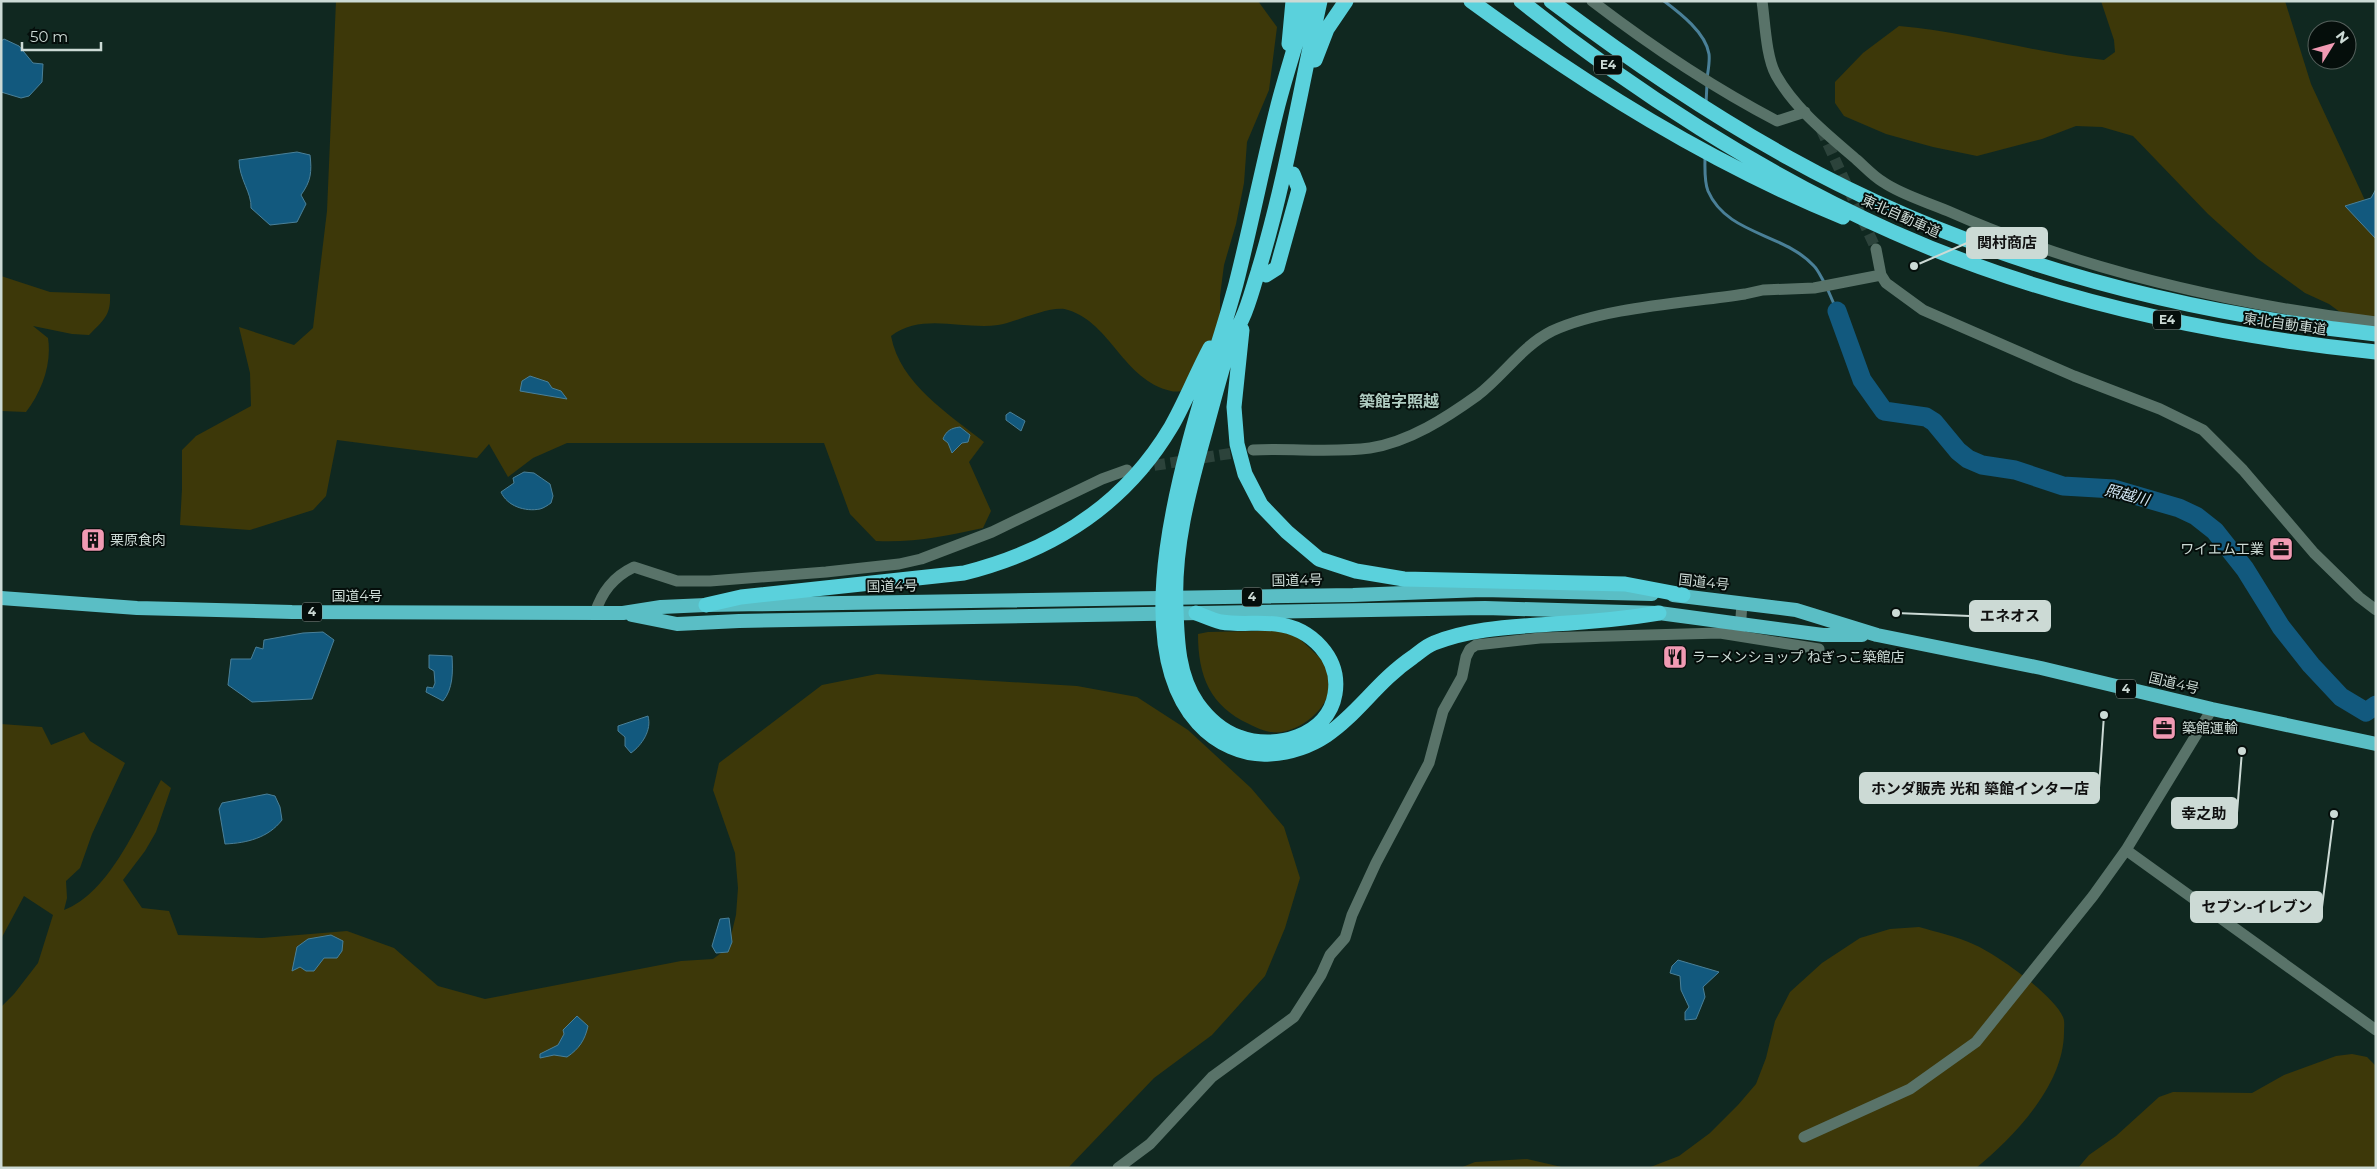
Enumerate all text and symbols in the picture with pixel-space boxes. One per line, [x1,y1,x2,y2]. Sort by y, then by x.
scale bar [22,20,101,52]
north arrow [2307,20,2357,70]
text: 50 m [30,27,68,46]
text: N [2332,27,2353,47]
road number: E4 [1594,56,1622,74]
street label: 東北自動車道 [1859,191,1943,241]
callout: 関村商店 [1967,228,2047,258]
text: 関村商店 [1977,233,2037,252]
street label: 東北自動車道 [2242,309,2328,339]
road number: E4 [2153,310,2181,330]
district label: 築館字照越 [1359,392,1439,411]
water label: 照越川 [2103,480,2153,510]
building icon: 栗原食肉 [80,527,106,553]
place label: 栗原食肉 [110,531,166,549]
office icon: ワイエム工業 [2268,536,2294,562]
place label: ワイエム工業 [2180,540,2264,558]
street label: 国道4号 [1678,570,1730,594]
street label: 国道4号 [1271,571,1323,589]
street label: 国道4号 [866,577,918,595]
street label: 国道4号 [331,587,383,605]
road number: 4 [1242,588,1262,606]
callout: エネオス [1970,601,2050,631]
road number: 4 [302,602,322,622]
text: エネオス [1980,606,2040,625]
restaurant icon: ラーメンショップ ねぎっこ築館店 [1662,644,1688,670]
place label: ラーメンショップ ねぎっこ築館店 [1692,648,1905,666]
street label: 国道4号 [2147,668,2201,698]
road number: 4 [2116,680,2136,699]
office icon: 築館運輸 [2151,715,2177,741]
place label: 築館運輸 [2182,719,2238,737]
callout: ホンダ販売 光和 築館インター店 [1860,773,2099,803]
text: ホンダ販売 光和 築館インター店 [1871,779,2089,798]
callout: 幸之助 [2172,798,2237,828]
text: 幸之助 [2181,804,2227,823]
callout: セブン-イレブン [2191,892,2322,922]
text: セブン-イレブン [2202,897,2312,916]

